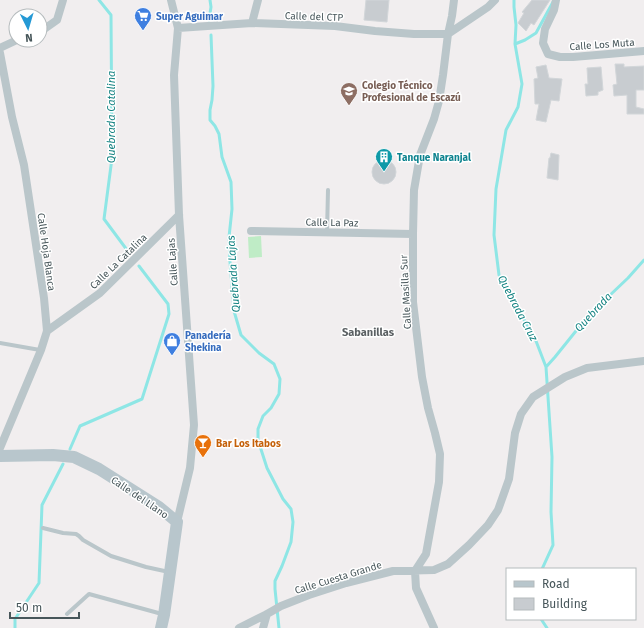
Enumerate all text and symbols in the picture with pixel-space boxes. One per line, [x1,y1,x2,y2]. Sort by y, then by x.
supermarket icon: Super Aguimar [133,6,153,31]
north arrow [8,8,48,48]
street label: Calle del CTP [285,10,343,24]
place label: Super Aguimar [156,11,224,23]
text: N [25,31,33,44]
street label: Calle Los Muta [569,37,635,53]
water label: Quebrada Catalina [105,71,118,163]
place label: Colegio Técnico Profesional de Escazú [362,79,461,104]
school or university icon: Colegio Técnico Profesional de Escazú [339,81,359,106]
building icon: Tanque Naranjal [374,147,394,172]
place label: Tanque Naranjal [397,152,471,164]
street label: Calle Hoja Blanca [35,212,57,292]
street label: Calle La Paz [305,217,359,229]
street label: Calle La Catalina [88,231,150,292]
water label: Quebrada Lajas [224,235,243,313]
street label: Calle Lajas [165,237,181,286]
street label: Calle Masilla Sur [398,254,414,329]
water label: Quebrada Cruz [495,273,541,344]
water label: Quebrada [572,290,615,335]
district label: Sabanillas [342,326,395,339]
place label: Panadería Shekina [185,329,232,354]
shop icon: Panadería Shekina [162,331,182,356]
bar icon: Bar Los Itabos [193,433,213,458]
place label: Bar Los Itabos [216,438,281,450]
street label: Calle del Llano [108,474,171,522]
street label: Calle Cuesta Grande [293,559,383,597]
legend [506,568,636,620]
text: Road [542,577,570,591]
scale bar [10,594,79,620]
text: Building [542,597,588,611]
text: 50 m [16,601,42,615]

